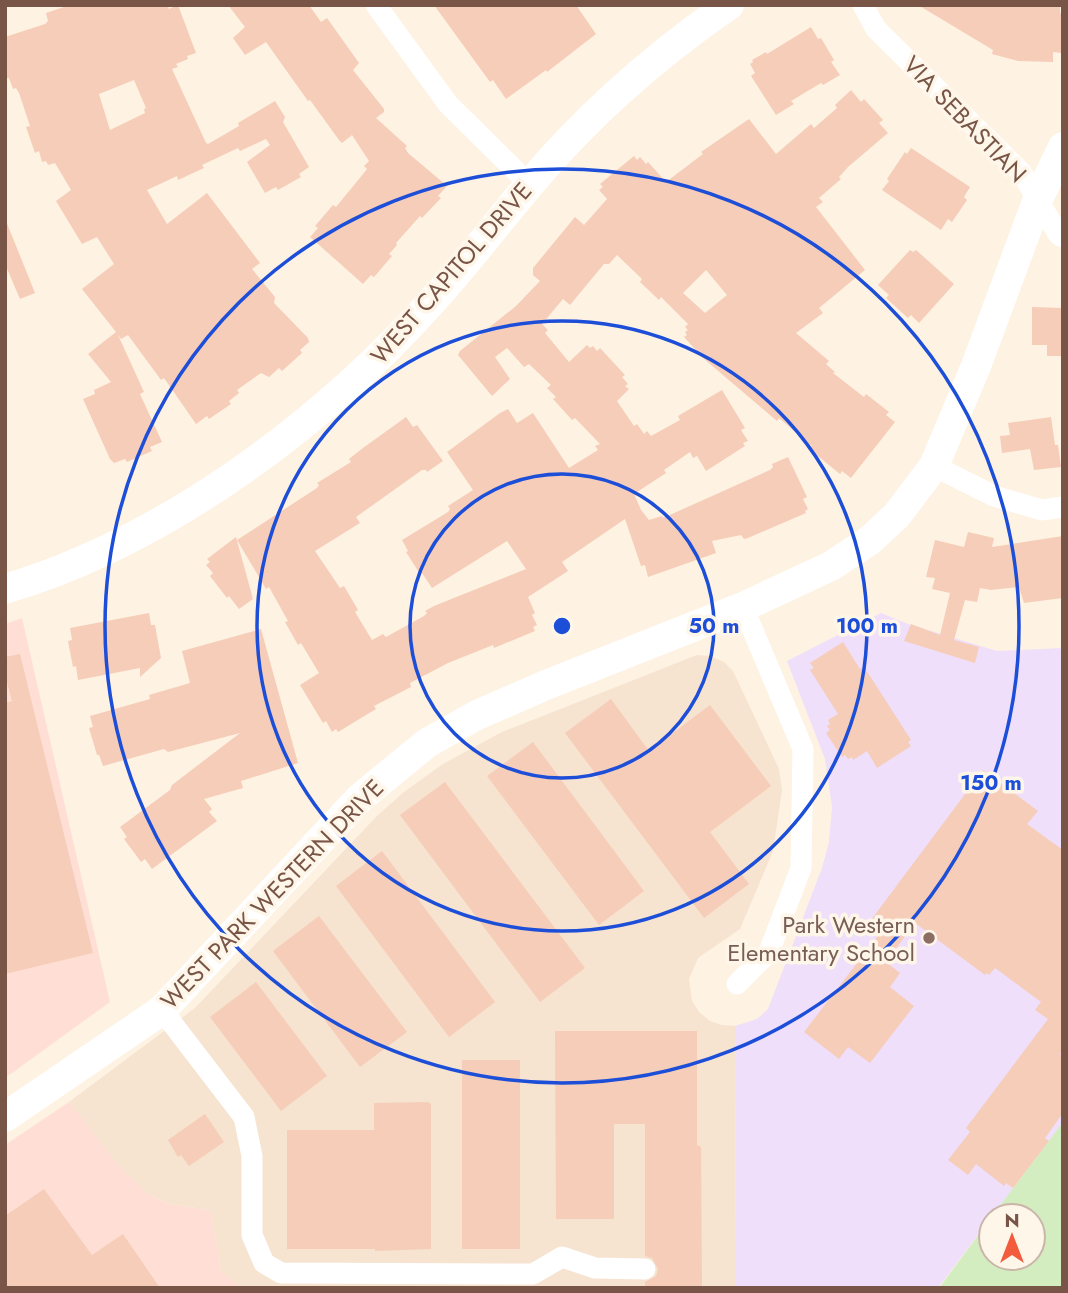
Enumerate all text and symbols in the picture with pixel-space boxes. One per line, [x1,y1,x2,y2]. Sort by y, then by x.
street label: VIA SEBASTIAN [895,48,1035,190]
street label: WEST CAPITOL DRIVE [362,174,540,372]
text: 50 m [689,611,739,641]
text: 100 m [836,611,898,641]
centre of rings [550,614,574,638]
text: 150 m [960,768,1022,798]
street label: WEST PARK WESTERN DRIVE [152,771,392,1017]
place label: Park Western Elementary School [727,907,915,970]
marker: Park Western Elementary School [921,930,937,946]
north arrow [977,1202,1047,1272]
text: N [1004,1207,1020,1234]

